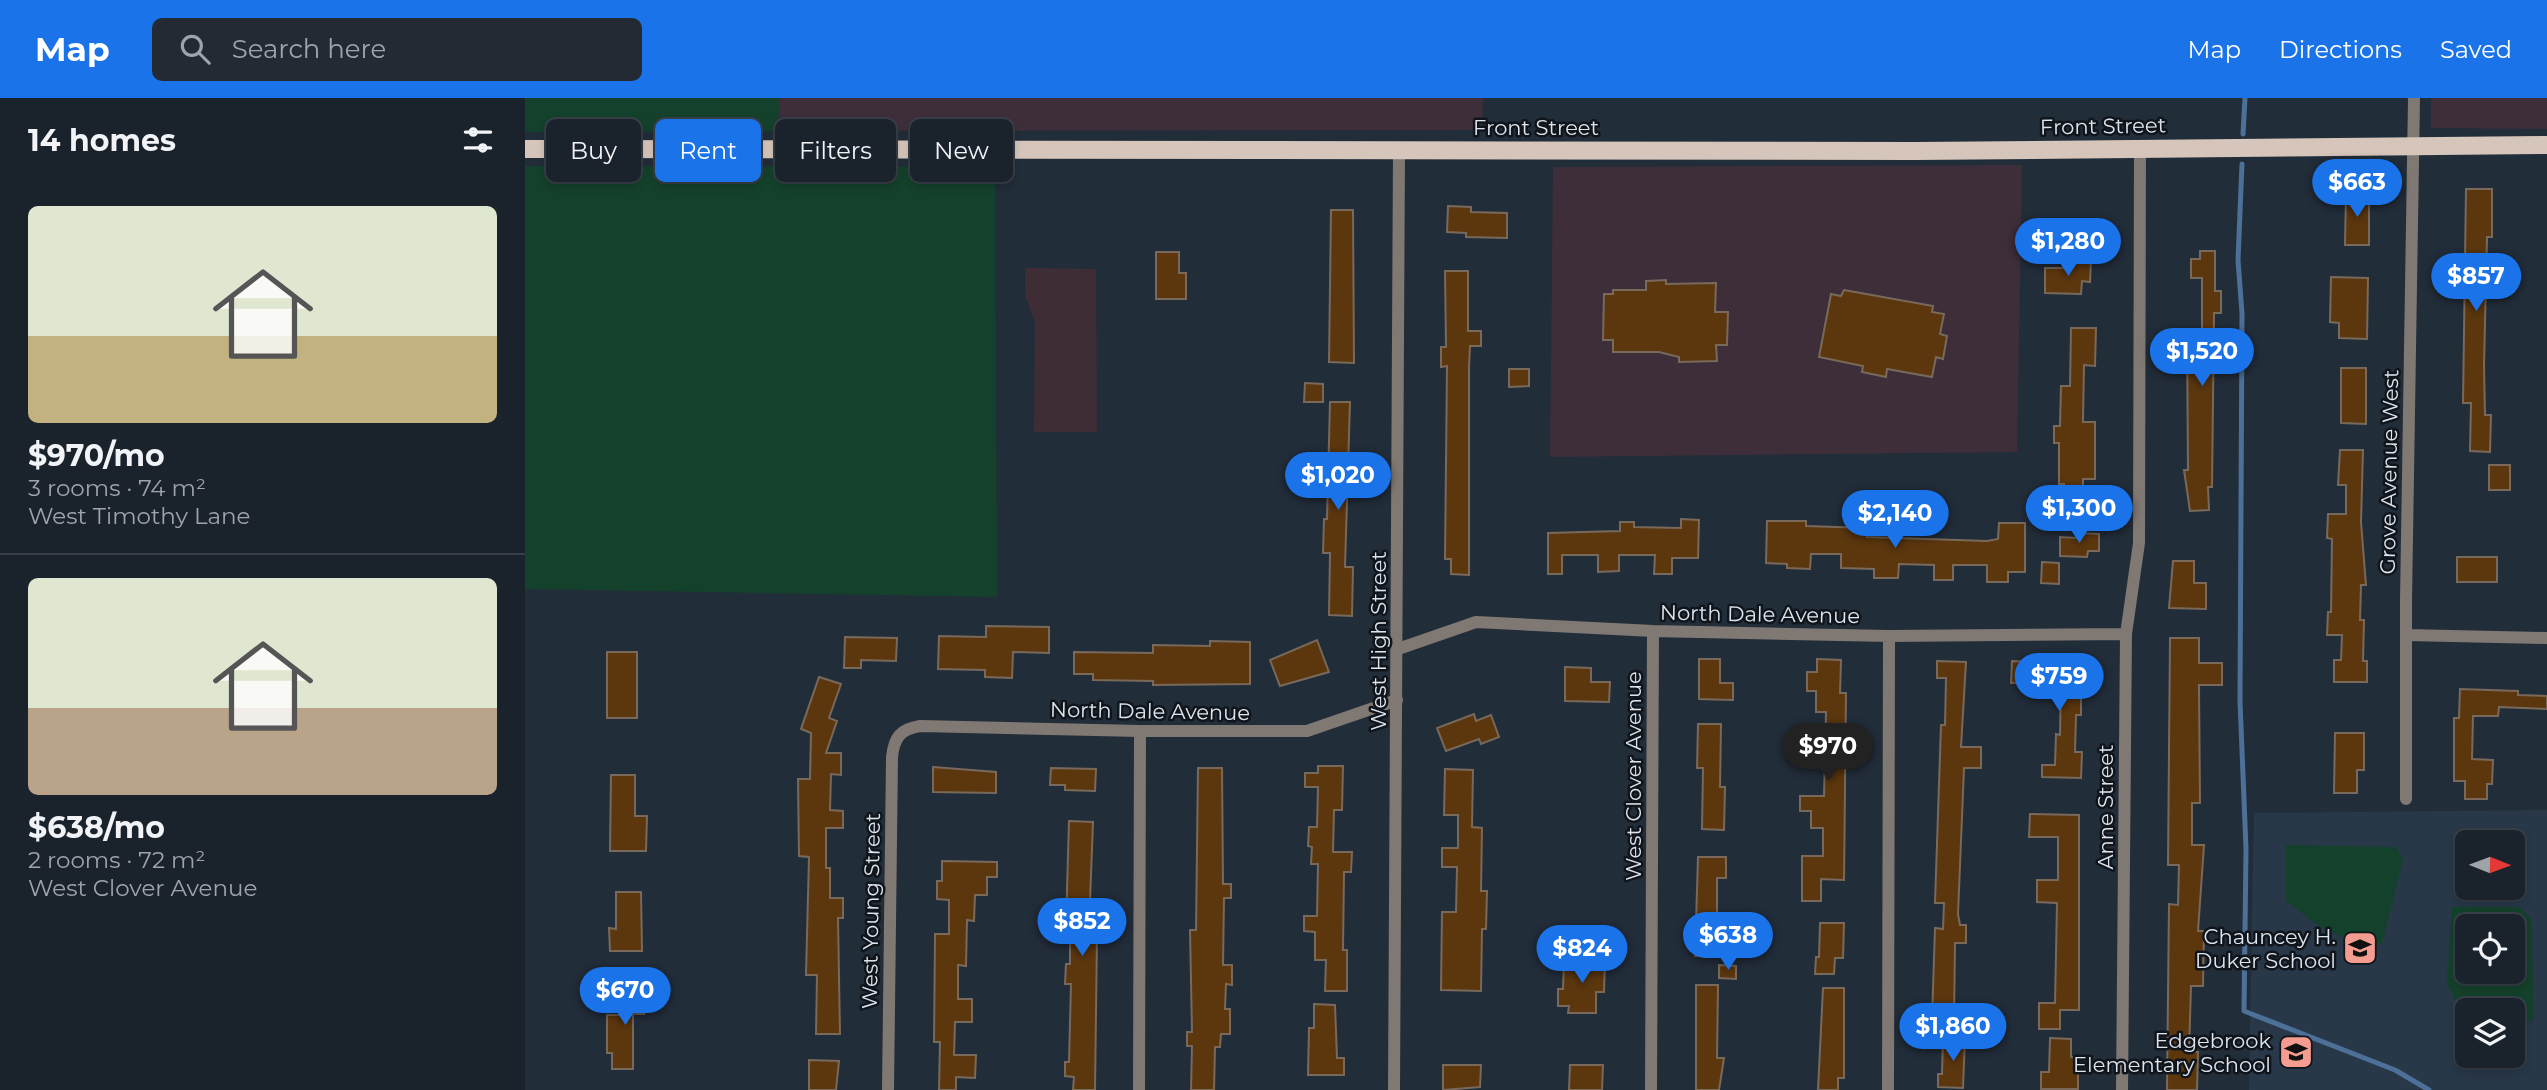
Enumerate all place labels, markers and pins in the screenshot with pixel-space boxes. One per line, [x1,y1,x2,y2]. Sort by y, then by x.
pin: $663 [2316,159,2398,219]
pin: $1,280 [2011,218,2125,278]
pin: $857 [2435,254,2517,313]
pin: $1,520 [2145,328,2259,388]
pin: $1,020 [1281,452,1395,512]
pin: $1,300 [2022,486,2136,545]
pin: $2,140 [1838,490,1952,550]
pin: $759 [2018,654,2100,713]
pin: $970 [1787,724,1869,783]
pin: $852 [1041,898,1123,958]
pin: $638 [1687,912,1769,972]
place label: Chauncey H. Duker School [2195,924,2336,973]
pin: $824 [1541,926,1623,985]
school or university icon: Chauncey H. Duker School [2341,929,2379,967]
pin: $670 [584,968,666,1027]
pin: $1,860 [1896,1004,2010,1063]
place label: Edgebrook Elementary School [2073,1028,2271,1077]
school or university icon: Edgebrook Elementary School [2277,1033,2315,1071]

